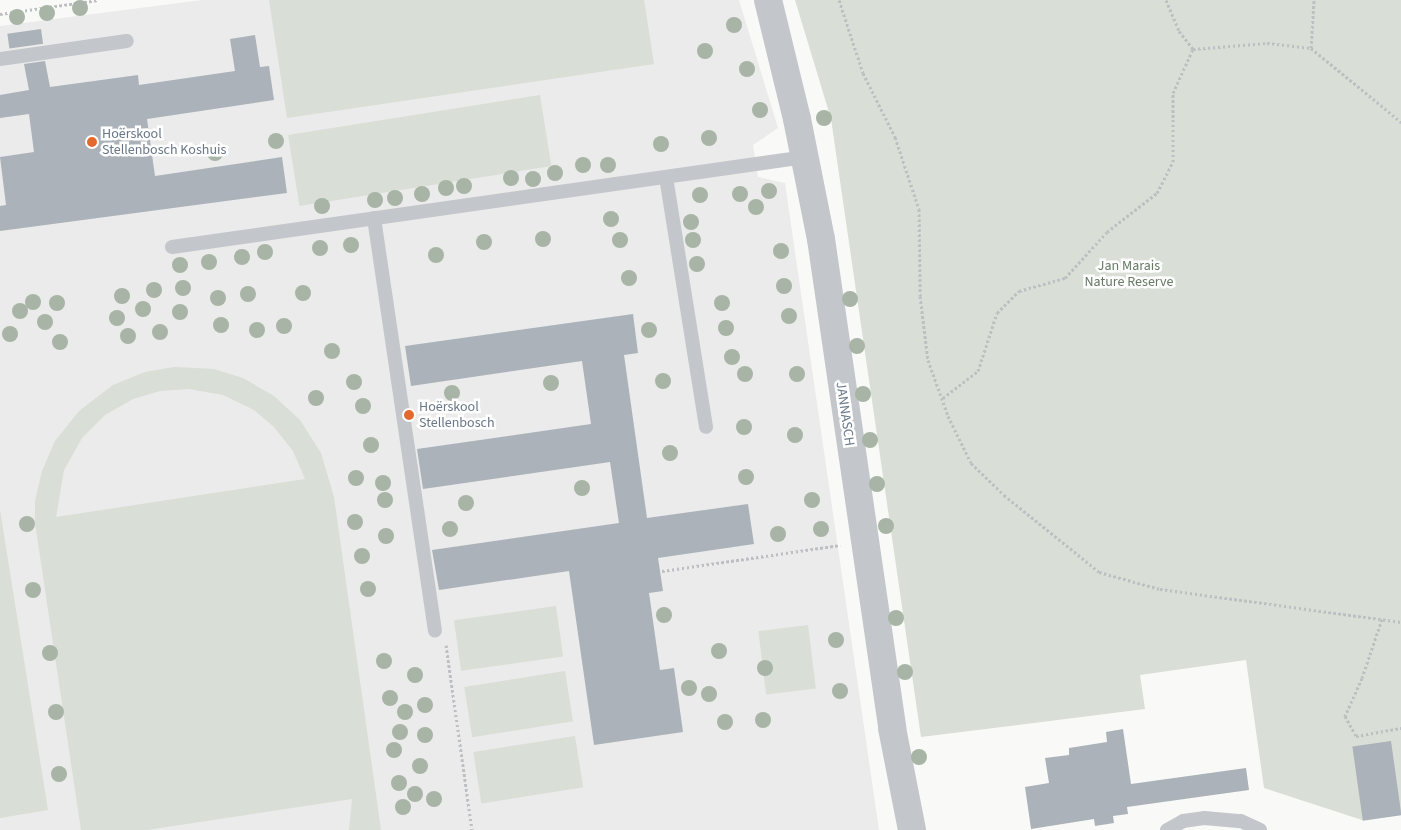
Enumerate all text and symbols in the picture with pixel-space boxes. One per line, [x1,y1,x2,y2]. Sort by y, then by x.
place label: Hoërskool Stellenbosch Koshuis [102,126,226,158]
marker: Hoërskool Stellenbosch Koshuis [86,136,98,148]
park label: Jan Marais Nature Reserve [1085,258,1173,290]
street label: JANNASCH [832,381,858,447]
place label: Hoërskool Stellenbosch [419,399,495,432]
marker: Hoërskool Stellenbosch [403,409,415,421]

